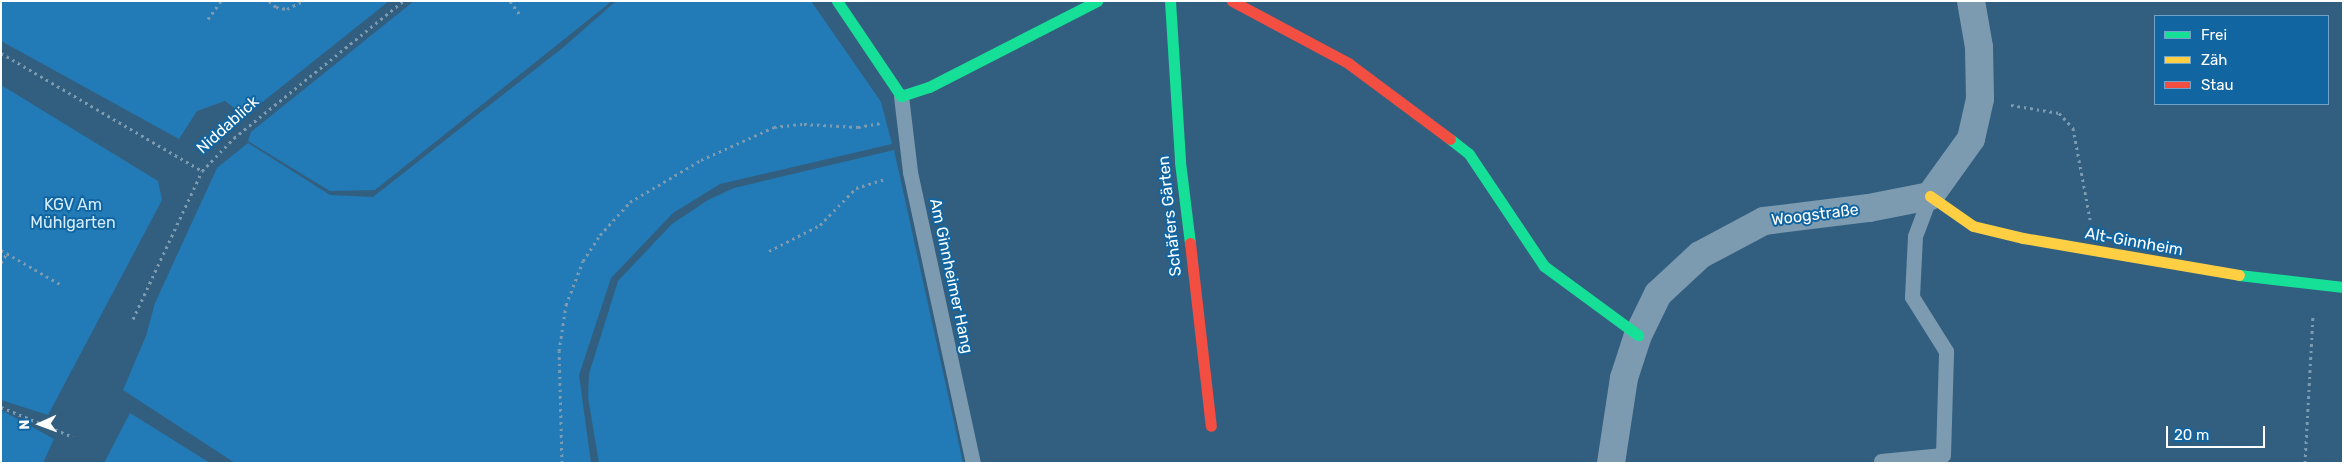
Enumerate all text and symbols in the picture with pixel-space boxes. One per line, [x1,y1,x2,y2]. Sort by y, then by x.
legend [2154,15,2329,105]
text: Frei [2201,26,2227,44]
text: Zäh [2201,51,2227,69]
text: Stau [2201,76,2234,94]
street label: Niddablick [193,92,263,158]
street label: Schäfers Gärten [1154,155,1186,277]
park label: KGV Am Mühlgarten [30,195,116,233]
street label: Am Ginnheimer Hang [925,197,977,355]
street label: Woogstraße [1770,200,1860,230]
street label: Alt-Ginnheim [2083,224,2185,260]
north arrow [15,399,65,449]
scale bar [2169,416,2268,448]
text: N [16,419,33,430]
text: 20 m [2174,426,2209,444]

